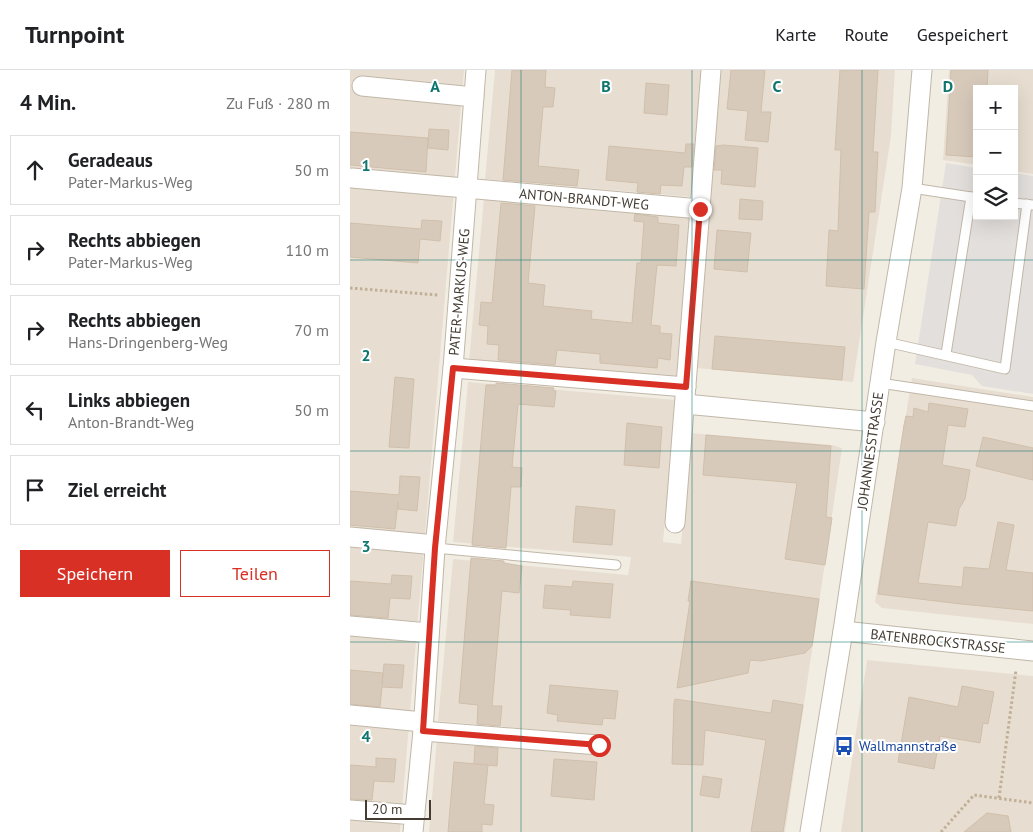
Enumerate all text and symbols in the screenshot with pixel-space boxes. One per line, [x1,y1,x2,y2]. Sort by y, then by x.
text: Turnpoint [25,19,124,50]
text: Karte [775,23,816,46]
text: Route [844,23,889,46]
text: Gespeichert [917,23,1008,46]
text: A [430,76,440,96]
text: B [601,76,611,96]
text: C [773,76,782,96]
text: D [943,76,953,96]
map controls [973,85,1018,220]
button: + [973,85,1018,130]
text: 4 Min. [20,89,76,116]
text: Zu Fuß · 280 m [226,93,330,113]
button: − [973,130,1018,175]
text: Geradeaus [68,148,153,172]
text: 1 [361,155,371,175]
icon: ahead [21,156,49,184]
text: 50 m [294,160,329,180]
text: Pater-Markus-Weg [68,172,193,192]
button: layers [973,175,1018,220]
street label: ANTON-BRANDT-WEG [518,184,650,214]
route end [689,198,712,221]
text: Rechts abbiegen [68,228,201,252]
street label: PATER-MARKUS-WEG [444,228,474,356]
icon: right [21,236,49,264]
text: 110 m [286,240,329,260]
text: Pater-Markus-Weg [68,252,193,272]
text: Rechts abbiegen [68,308,201,332]
icon: right [21,316,49,344]
text: 70 m [294,320,329,340]
text: Hans-Dringenberg-Weg [68,332,228,352]
text: 2 [361,345,371,365]
text: Links abbiegen [68,388,190,412]
street label: JOHANNESSTRASSE [853,391,887,512]
icon: left [21,396,49,424]
text: 50 m [294,400,329,420]
text: Anton-Brandt-Weg [68,412,194,432]
icon: arrive [21,476,49,504]
text: Ziel erreicht [68,478,166,502]
text: 3 [361,536,371,556]
button: Speichern [20,550,170,597]
button: Teilen [180,550,330,597]
street label: BATENBROCKSTRASSE [870,625,1006,657]
text: 4 [361,726,371,746]
route start [588,734,611,757]
bus stop icon: Wallmannstraße [833,735,855,757]
place label: Wallmannstraße [859,737,957,755]
scale bar [365,797,431,820]
text: 20 m [372,800,402,818]

